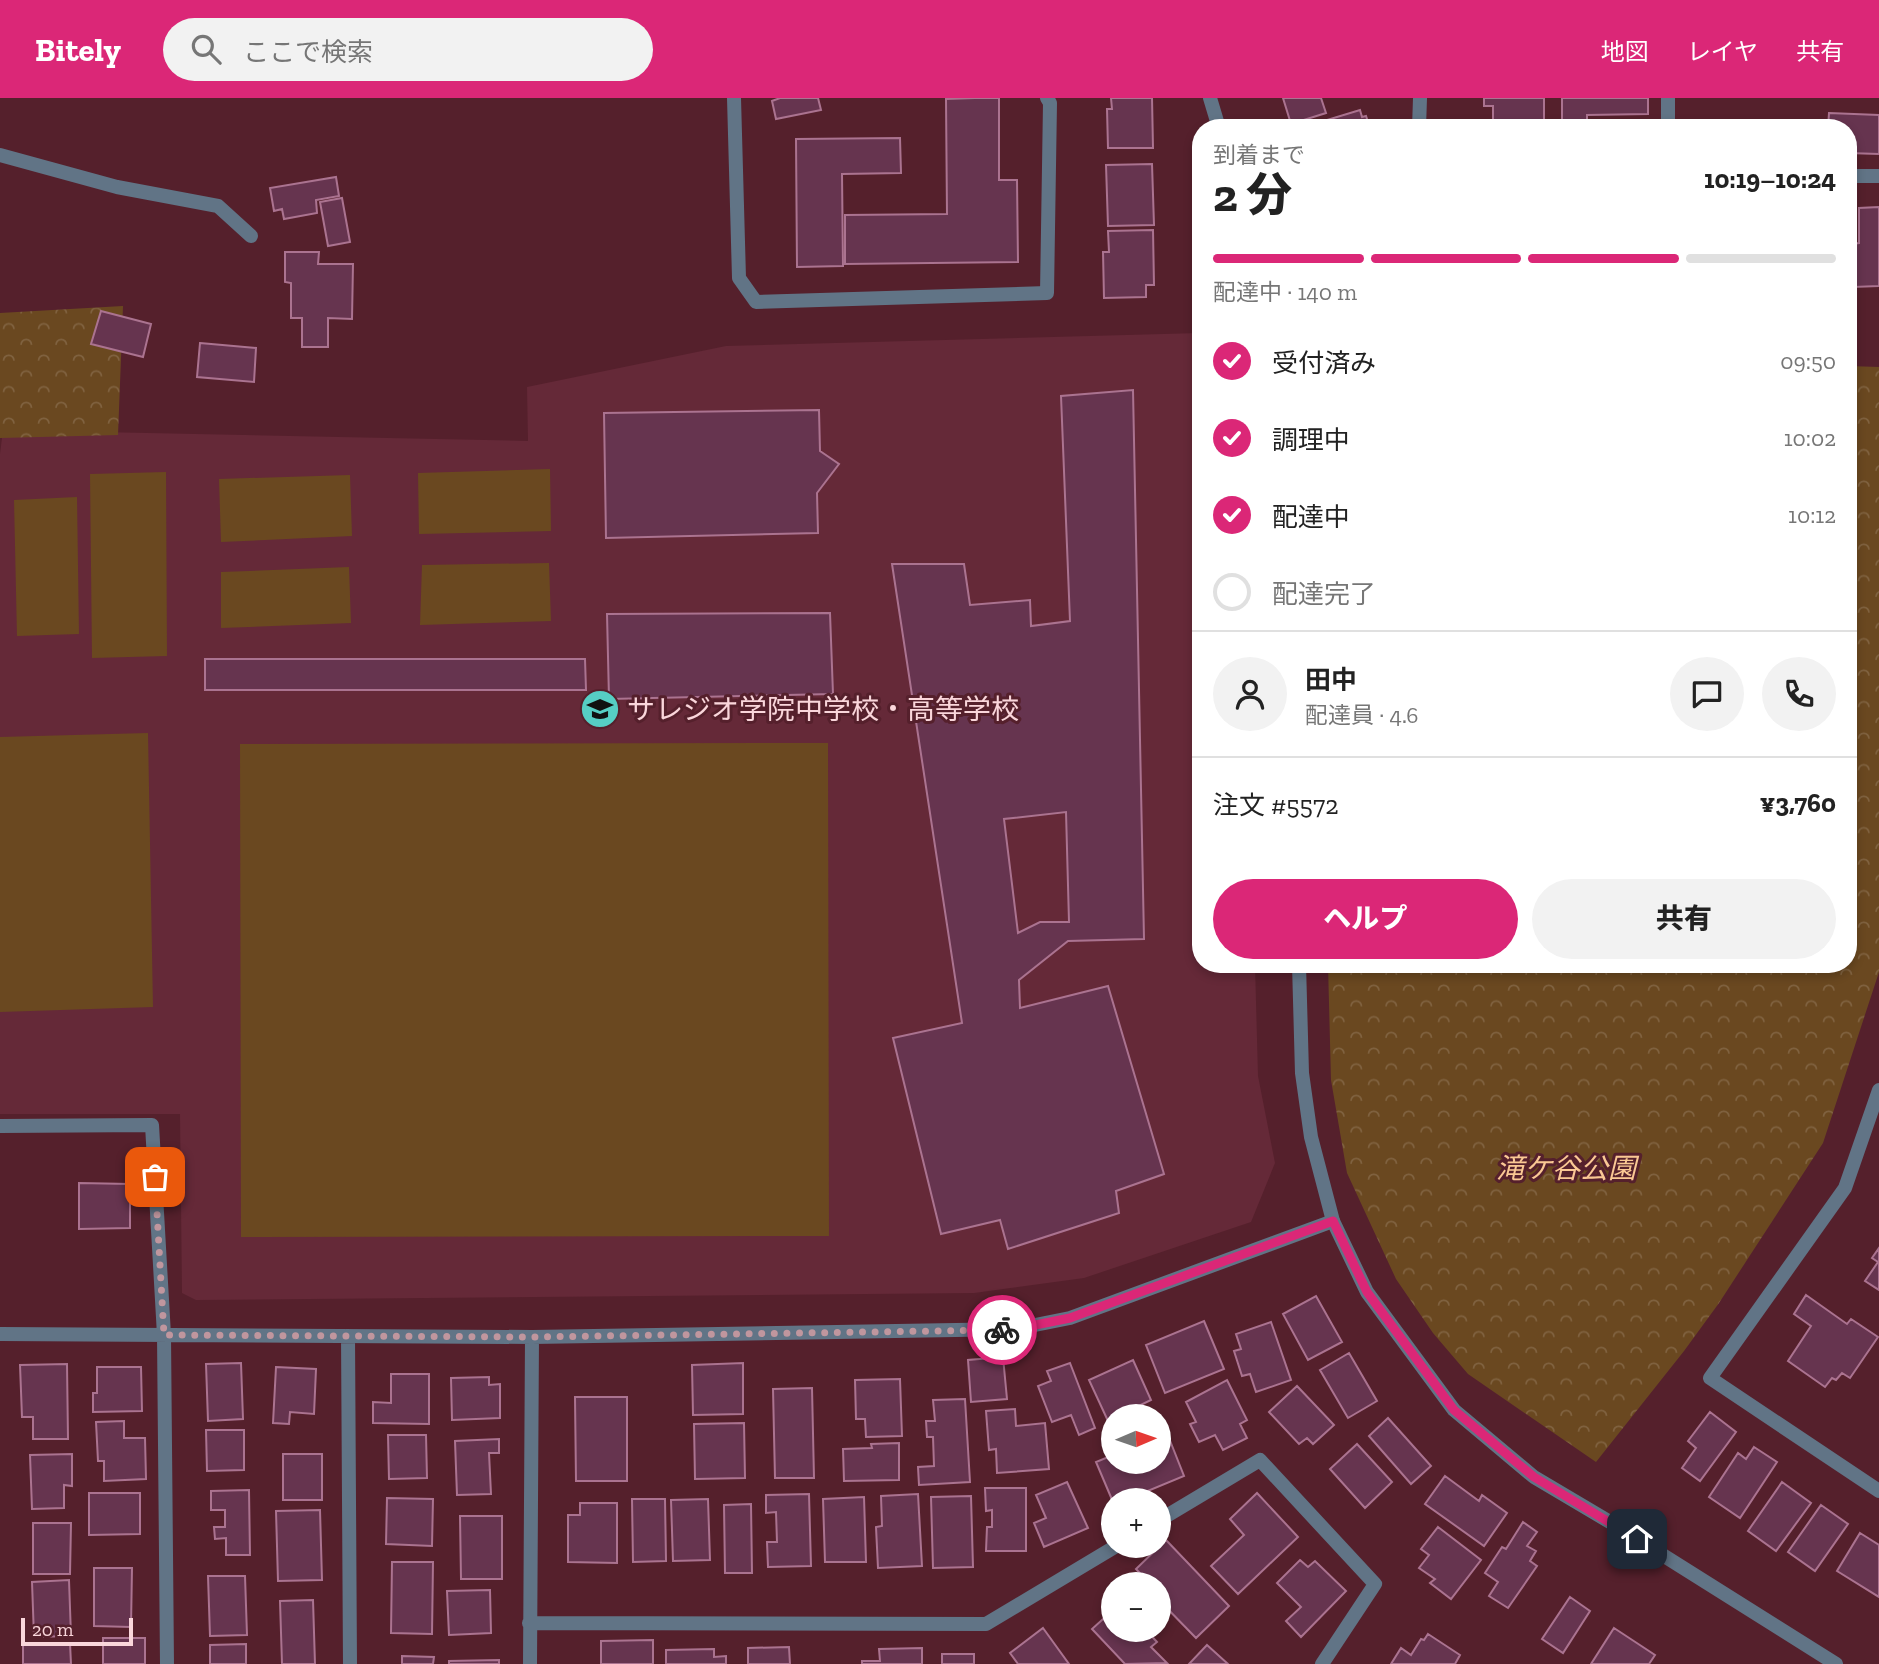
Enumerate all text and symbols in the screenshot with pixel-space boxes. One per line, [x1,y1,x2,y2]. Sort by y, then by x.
search box [163,18,653,81]
text: Bitely [35,30,121,69]
icon: search [187,30,225,68]
text: ここで検索 [243,36,373,68]
text: 地図 [1601,37,1649,66]
text: レイヤ [1687,37,1758,66]
text: 共有 [1796,37,1844,66]
text: 到着まで [1213,141,1305,169]
text: 10:19–10:24 [1704,163,1836,195]
text: 2 分 [1213,168,1292,223]
text: 配達中 · 140 m [1213,278,1357,306]
icon: check [1213,342,1251,380]
text: 受付済み [1272,347,1376,379]
text: 09:50 [1780,347,1836,375]
icon: check [1213,419,1251,457]
text: 調理中 [1272,424,1350,456]
text: 10:02 [1784,424,1836,452]
icon: check [1213,496,1251,534]
text: 配達中 [1272,501,1350,533]
text: 10:12 [1788,501,1836,529]
text: 配達完了 [1272,578,1376,610]
button: person [1213,657,1287,731]
button: chat [1670,657,1744,731]
button: phone [1762,657,1836,731]
text: 田中 [1305,664,1357,696]
school or university icon: サレジオ学院中学校・高等学校 [579,688,621,730]
place label: サレジオ学院中学校・高等学校 [627,693,1019,726]
text: 配達員 · 4.6 [1305,701,1419,729]
text: ¥3,760 [1760,787,1836,819]
text: 注文 #5572 [1213,789,1339,821]
button: ヘルプ [1213,879,1518,959]
button: 共有 [1532,879,1836,959]
pin [125,1147,185,1207]
park label: 滝ケ谷公園 [1496,1152,1640,1185]
icon: bag [136,1158,174,1196]
courier [967,1295,1037,1365]
icon: bike [983,1311,1021,1349]
north arrow [1101,1404,1171,1474]
map controls [1101,1404,1171,1642]
button: + [1101,1488,1171,1558]
pin [1607,1509,1667,1569]
icon: home [1618,1520,1656,1558]
button: − [1101,1572,1171,1642]
scale bar [21,1615,133,1647]
text: 20 m [32,1618,73,1641]

